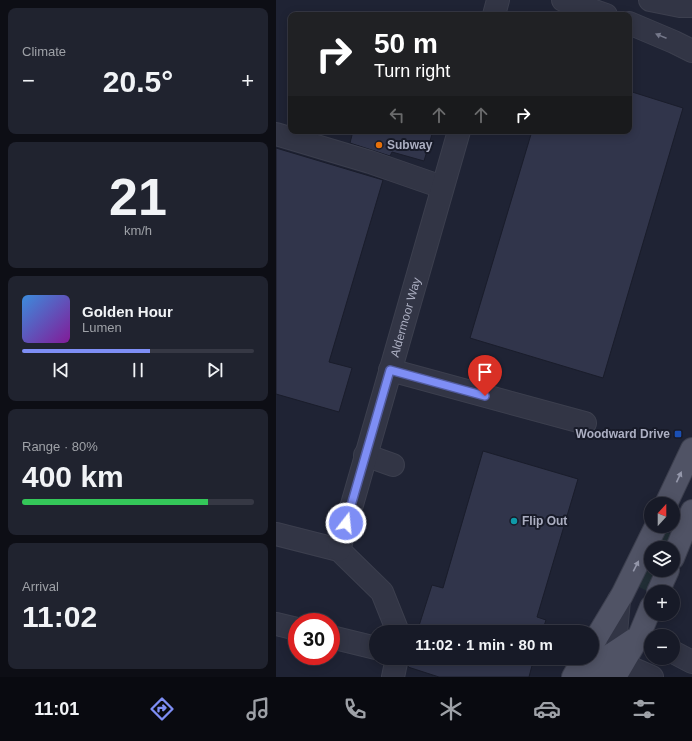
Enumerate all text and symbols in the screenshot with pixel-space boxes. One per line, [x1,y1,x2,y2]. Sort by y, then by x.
icon: right [308,28,360,80]
text: 50 m [374,28,438,59]
one-way arrow [655,33,667,39]
text: Climate [22,44,66,59]
text: Turn right [374,61,450,81]
text: 20.5° [103,65,173,98]
text: − [22,68,35,93]
text: + [241,68,254,93]
icon: left [386,104,408,126]
icon: ahead [428,104,450,126]
icon: ahead [470,104,492,126]
icon: right [512,104,534,126]
place label: Subway [387,138,433,152]
marker: Subway [374,140,384,150]
text: 21 [109,168,167,226]
text: km/h [124,223,152,238]
street label: Aldermoor Way [388,276,424,359]
text: Golden Hour [82,303,173,320]
text: Lumen [82,320,122,335]
pin [468,355,502,396]
icon: previous [50,359,72,381]
icon: pause [127,359,149,381]
icon: next [204,359,226,381]
icon: arrive [474,361,496,383]
place label: Woodward Drive [576,427,670,441]
marker: Woodward Drive [673,429,683,439]
text: Range · 80% [22,439,98,454]
text: 400 km [22,460,124,493]
one-way arrow [676,471,682,482]
north arrow [644,497,680,533]
map controls [644,497,680,665]
position arrow [325,502,367,544]
place label: Flip Out [522,514,567,528]
marker: Flip Out [509,516,519,526]
button: layers [644,541,680,577]
one-way arrow [633,560,640,571]
text: Arrival [22,579,59,594]
button: + [644,585,680,621]
text: 11:02 [22,600,97,633]
speed limit sign: 30 [288,613,340,665]
button: − [644,629,680,665]
text: 11:02 · 1 min · 80 m [415,636,553,653]
icon: directions [148,695,176,723]
icon: music [244,695,272,723]
icon: phone [341,695,369,723]
icon: climate [437,695,465,723]
icon: car [533,695,561,723]
icon: filters [630,695,658,723]
text: 11:01 [34,699,79,719]

